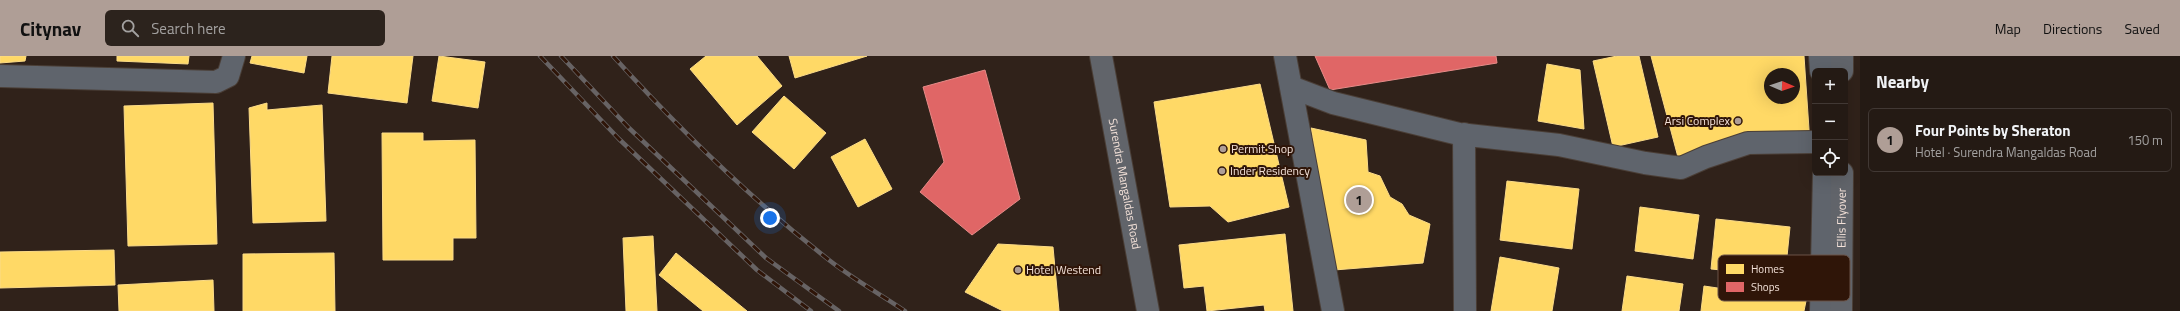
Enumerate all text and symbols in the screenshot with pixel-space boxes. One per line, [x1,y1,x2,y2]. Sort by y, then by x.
search box [105,10,385,46]
text: Citynav [20,14,81,43]
icon: search [119,17,141,39]
text: Search here [151,17,226,40]
text: Map [1995,18,2021,39]
text: Directions [2043,18,2102,39]
text: Saved [2124,18,2160,39]
north arrow [1764,68,1800,104]
map controls [1812,68,1848,176]
button: + [1812,68,1848,104]
text: Nearby [1876,69,1929,95]
button: − [1812,104,1848,140]
place label: Arsi Complex [1665,111,1731,130]
marker: Arsi Complex [1733,116,1743,126]
street label: Surendra Mangaldas Road [1104,117,1146,251]
text: Four Points by Sheraton [1915,119,2071,142]
text: 1 [1886,130,1894,150]
text: 150 m [2127,130,2163,150]
place label: Permit Shop [1231,139,1293,158]
button: locate [1812,140,1848,176]
text: Hotel · Surendra Mangaldas Road [1915,142,2097,162]
marker: Permit Shop [1218,144,1228,154]
place label: Inder Residency [1230,161,1310,180]
marker: Inder Residency [1217,166,1227,176]
pin: 1 [1346,185,1372,215]
street label: Ellis Flyover [1831,188,1851,248]
your location [760,208,780,228]
legend [1718,255,1850,301]
place label: Hotel Westend [1026,260,1101,279]
text: Homes [1751,261,1784,277]
marker: Hotel Westend [1013,265,1023,275]
text: Shops [1751,279,1780,295]

